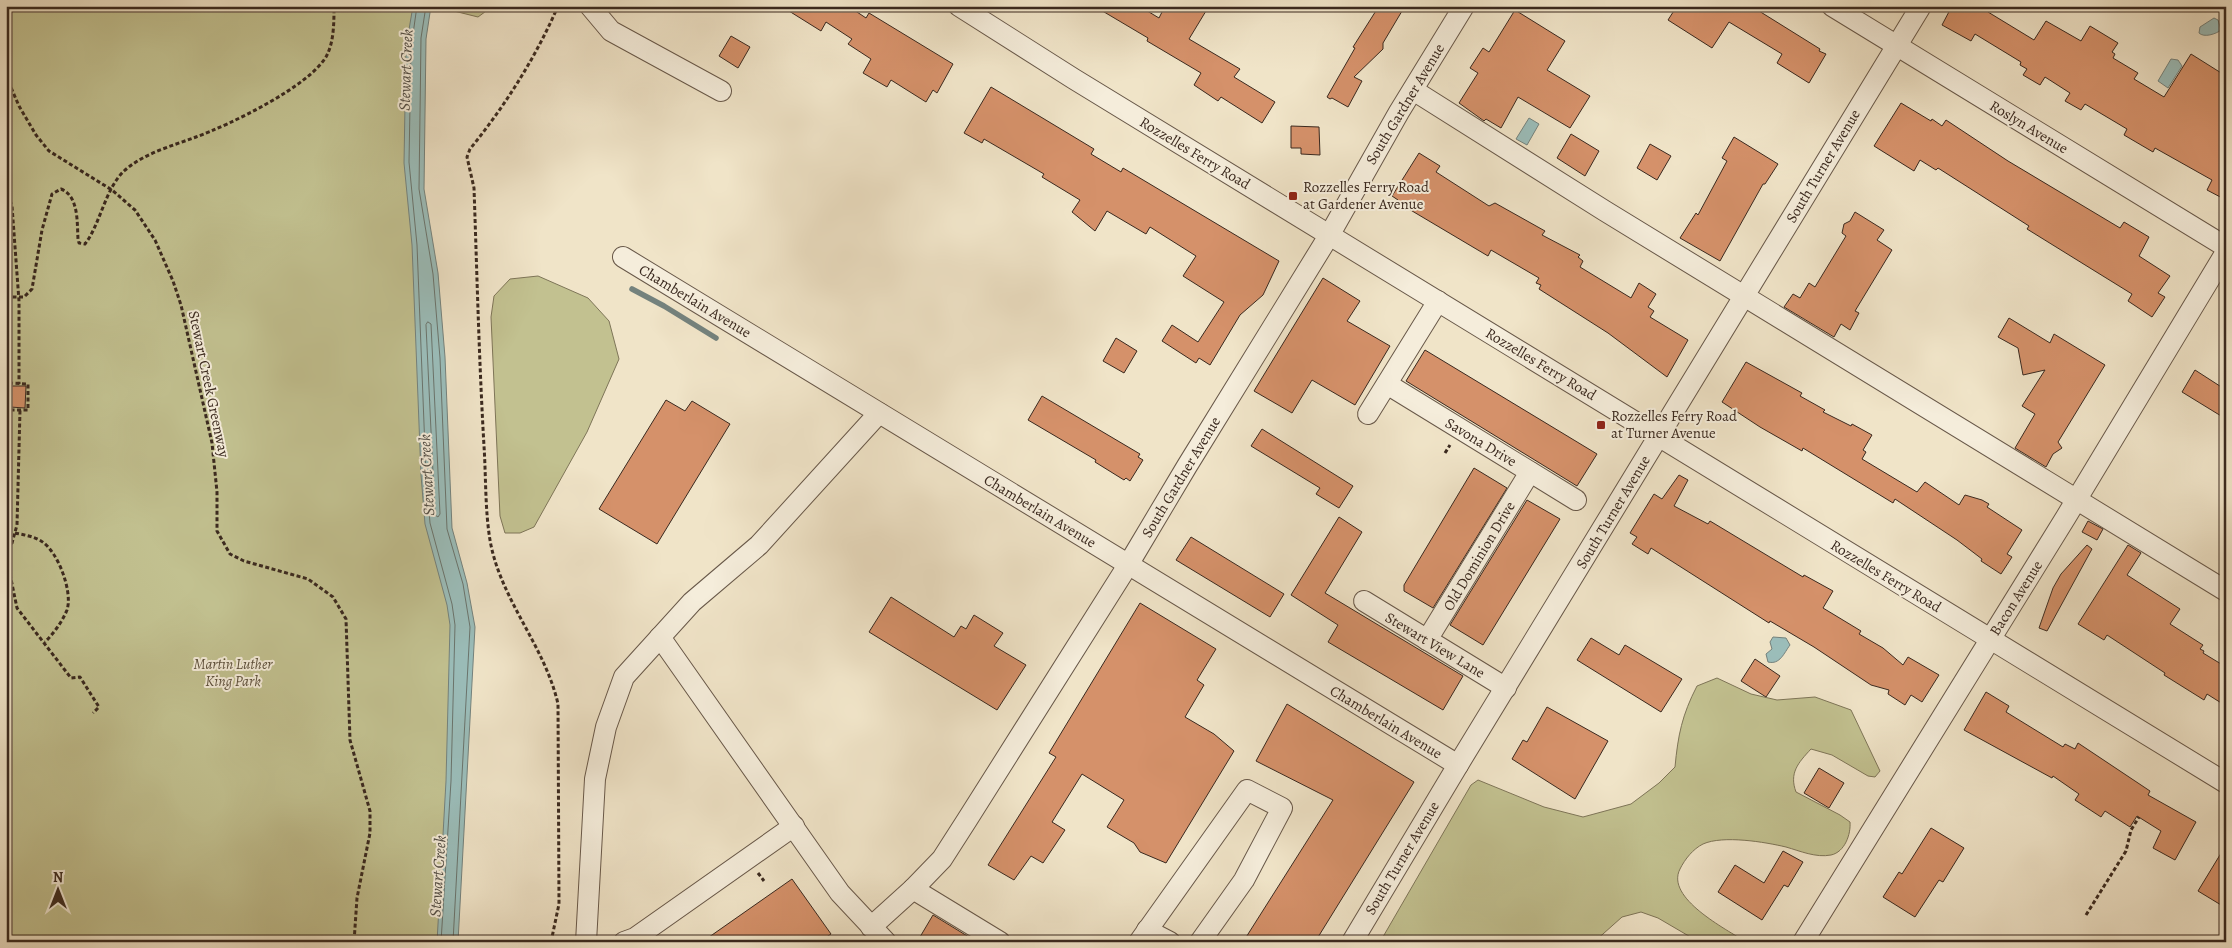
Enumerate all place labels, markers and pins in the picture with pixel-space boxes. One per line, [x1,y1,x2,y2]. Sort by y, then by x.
place label: Rozzelles Ferry Road at Gardener Avenue [1303,177,1430,214]
marker: Rozzelles Ferry Road at Gardener Avenue [1287,190,1299,202]
place label: Rozzelles Ferry Road at Turner Avenue [1611,406,1738,443]
marker: Rozzelles Ferry Road at Turner Avenue [1595,419,1607,431]

